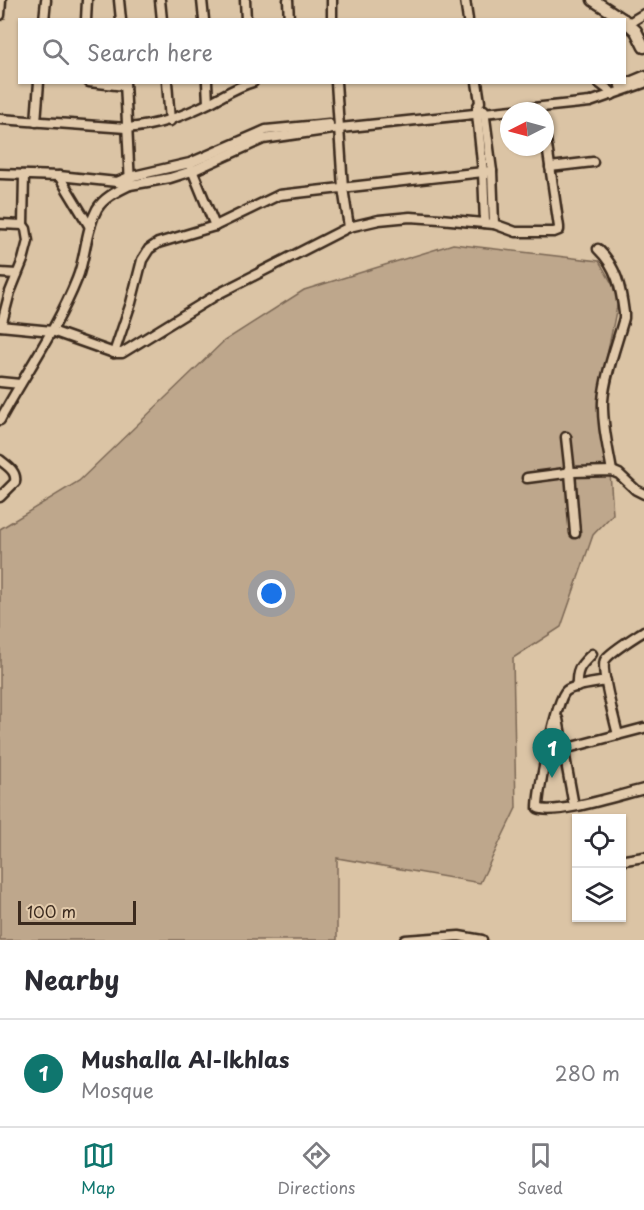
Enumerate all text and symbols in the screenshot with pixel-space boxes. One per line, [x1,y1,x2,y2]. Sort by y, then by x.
search box [18,18,626,84]
icon: search [39,35,72,68]
text: Search here [87,35,213,68]
north arrow [500,102,554,156]
your location [257,579,286,608]
pin: 1 [532,728,572,778]
map controls [572,814,626,922]
button: locate [572,814,626,868]
button: layers [572,868,626,922]
scale bar [18,898,136,926]
text: 100 m [27,899,76,923]
text: Nearby [24,960,119,999]
text: Mushalla Al-Ikhlas [81,1042,289,1075]
text: 1 [39,1058,48,1088]
text: 280 m [555,1058,620,1088]
text: Mosque [81,1075,154,1105]
tab: Map [81,1139,115,1199]
tab: Directions [277,1139,355,1199]
tab: Saved [517,1139,563,1199]

